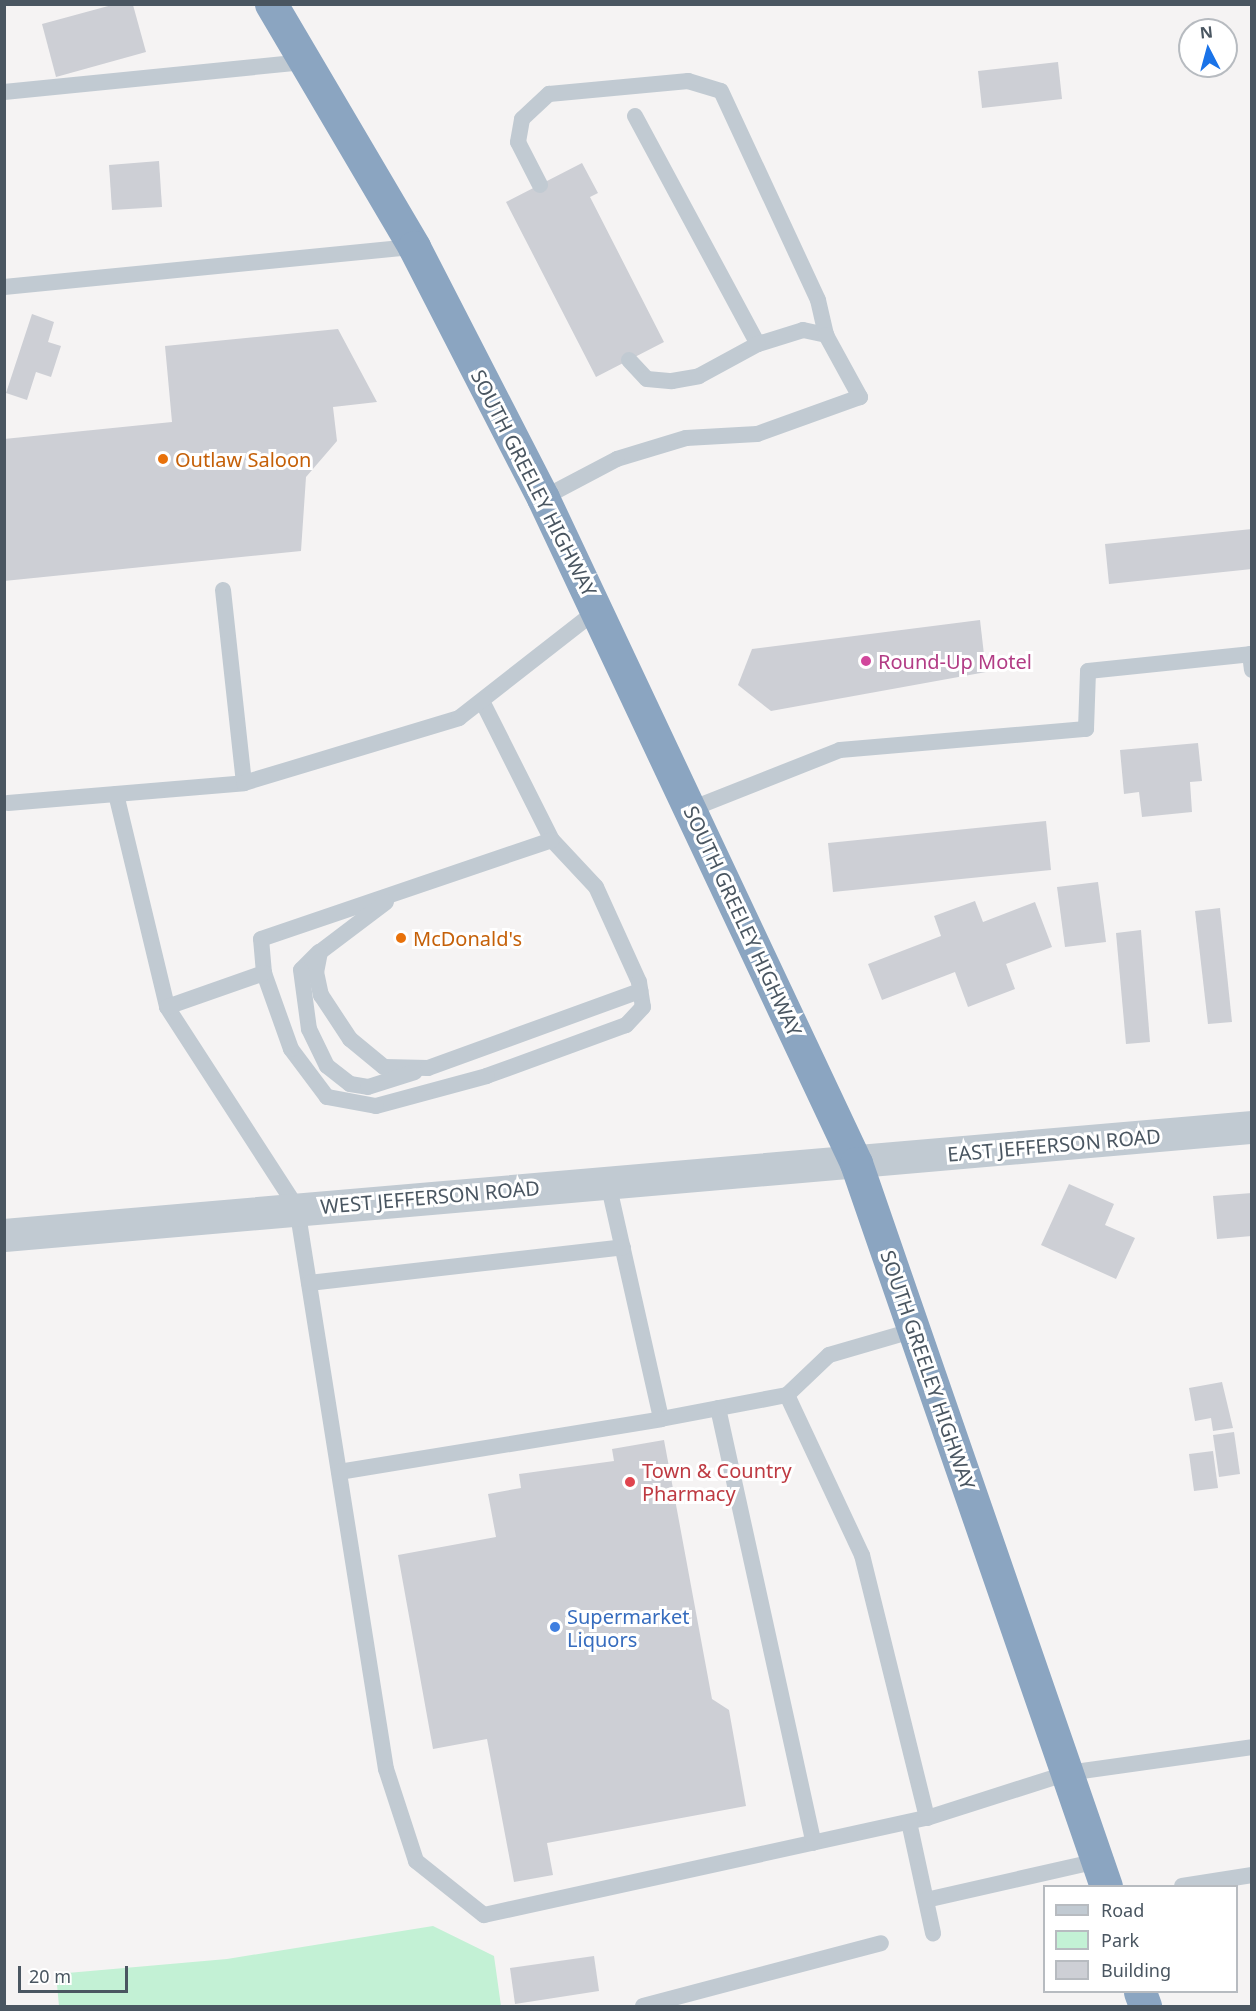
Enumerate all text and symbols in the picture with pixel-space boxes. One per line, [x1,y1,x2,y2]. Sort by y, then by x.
north arrow [1178,18,1238,78]
text: N [1199,20,1214,44]
street label: SOUTH GREELEY HIGHWAY [466,366,602,600]
place label: Outlaw Saloon [175,447,311,471]
marker: Outlaw Saloon [156,452,170,466]
place label: Round-Up Motel [878,649,1032,673]
marker: Round-Up Motel [859,654,873,668]
street label: SOUTH GREELEY HIGHWAY [679,802,807,1040]
place label: McDonald's [413,926,522,950]
marker: McDonald's [394,931,408,945]
street label: EAST JEFFERSON ROAD [946,1124,1162,1166]
street label: WEST JEFFERSON ROAD [319,1175,541,1219]
street label: SOUTH GREELEY HIGHWAY [876,1247,980,1493]
place label: Town & Country Pharmacy [642,1458,792,1505]
marker: Town & Country Pharmacy [623,1475,637,1489]
place label: Supermarket Liquors [567,1604,690,1651]
marker: Supermarket Liquors [548,1620,562,1634]
legend [1043,1885,1238,1993]
text: Road [1101,1898,1144,1922]
text: Park [1101,1928,1139,1952]
scale bar [21,1954,130,1992]
text: Building [1101,1958,1171,1982]
text: 20 m [29,1964,71,1988]

